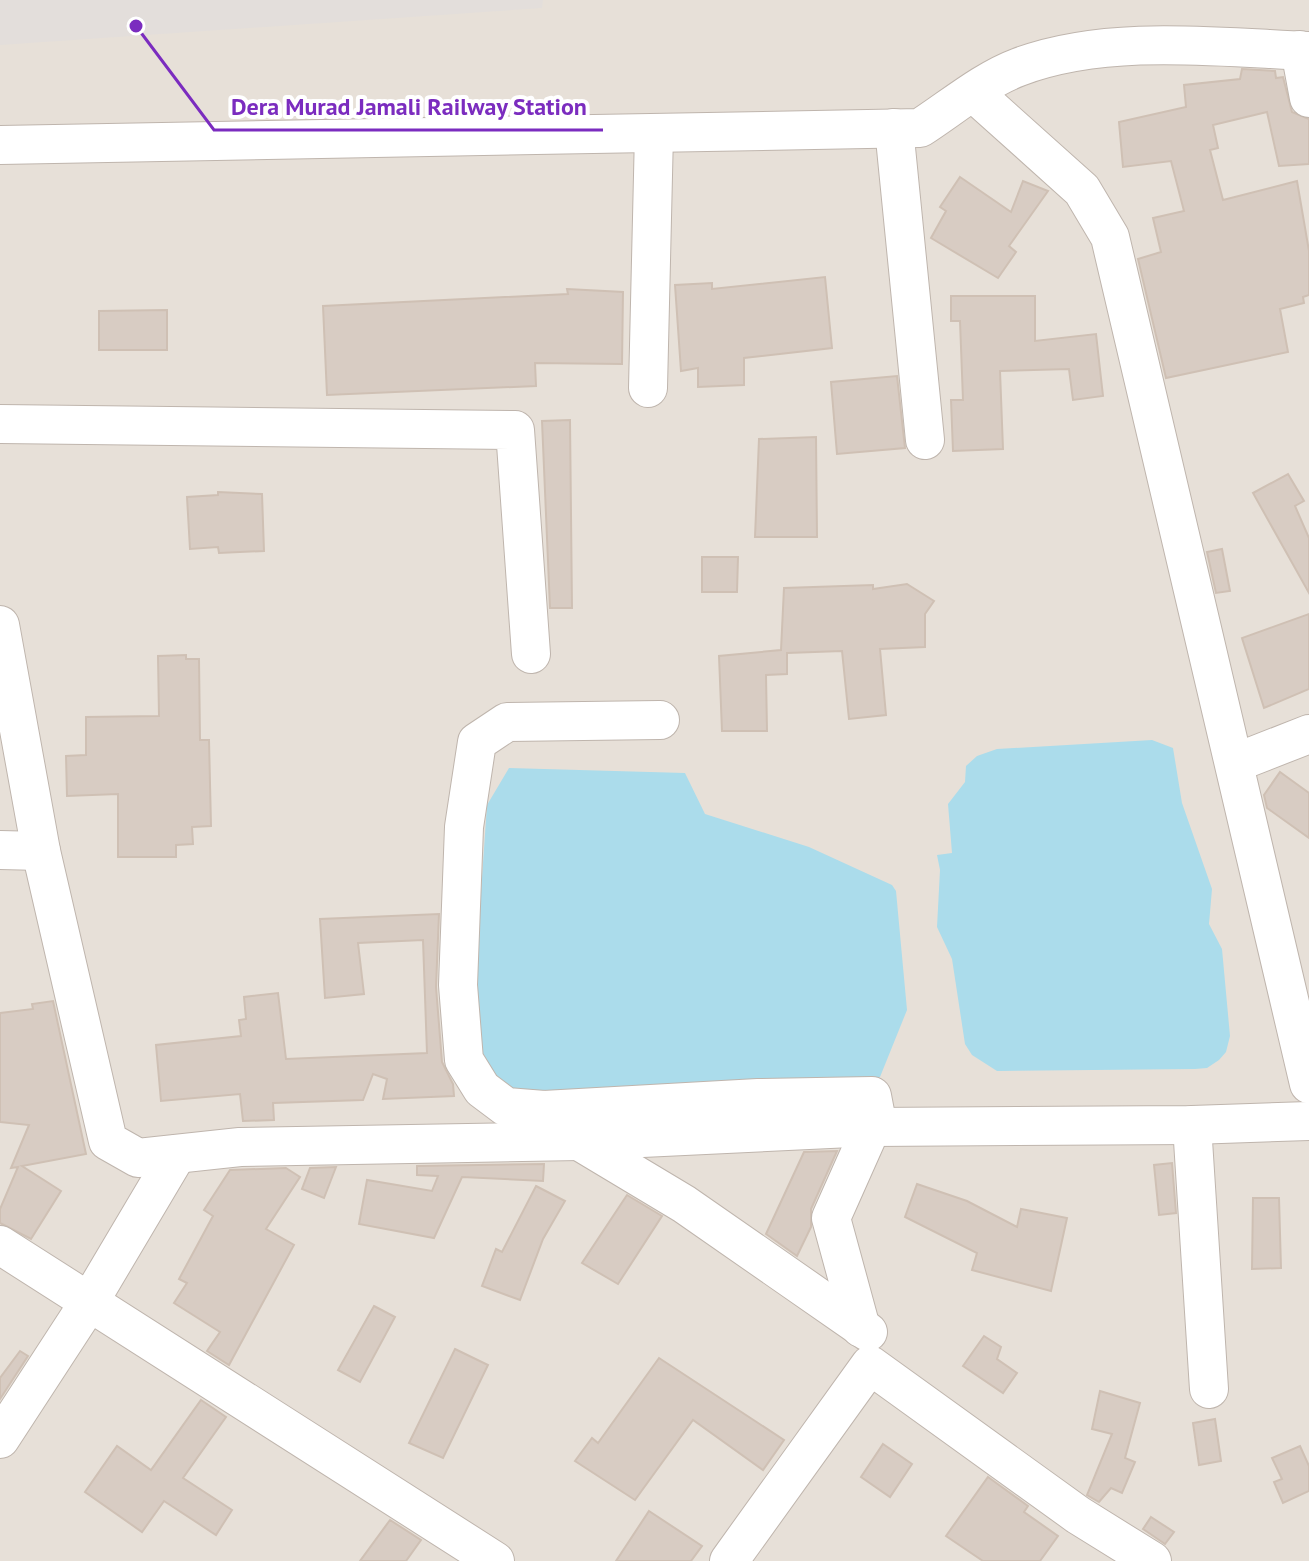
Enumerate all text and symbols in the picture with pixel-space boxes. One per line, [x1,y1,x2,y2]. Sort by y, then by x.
callout: Dera Murad Jamali Railway Station [214,82,603,130]
text: Dera Murad Jamali Railway Station [231,91,587,122]

